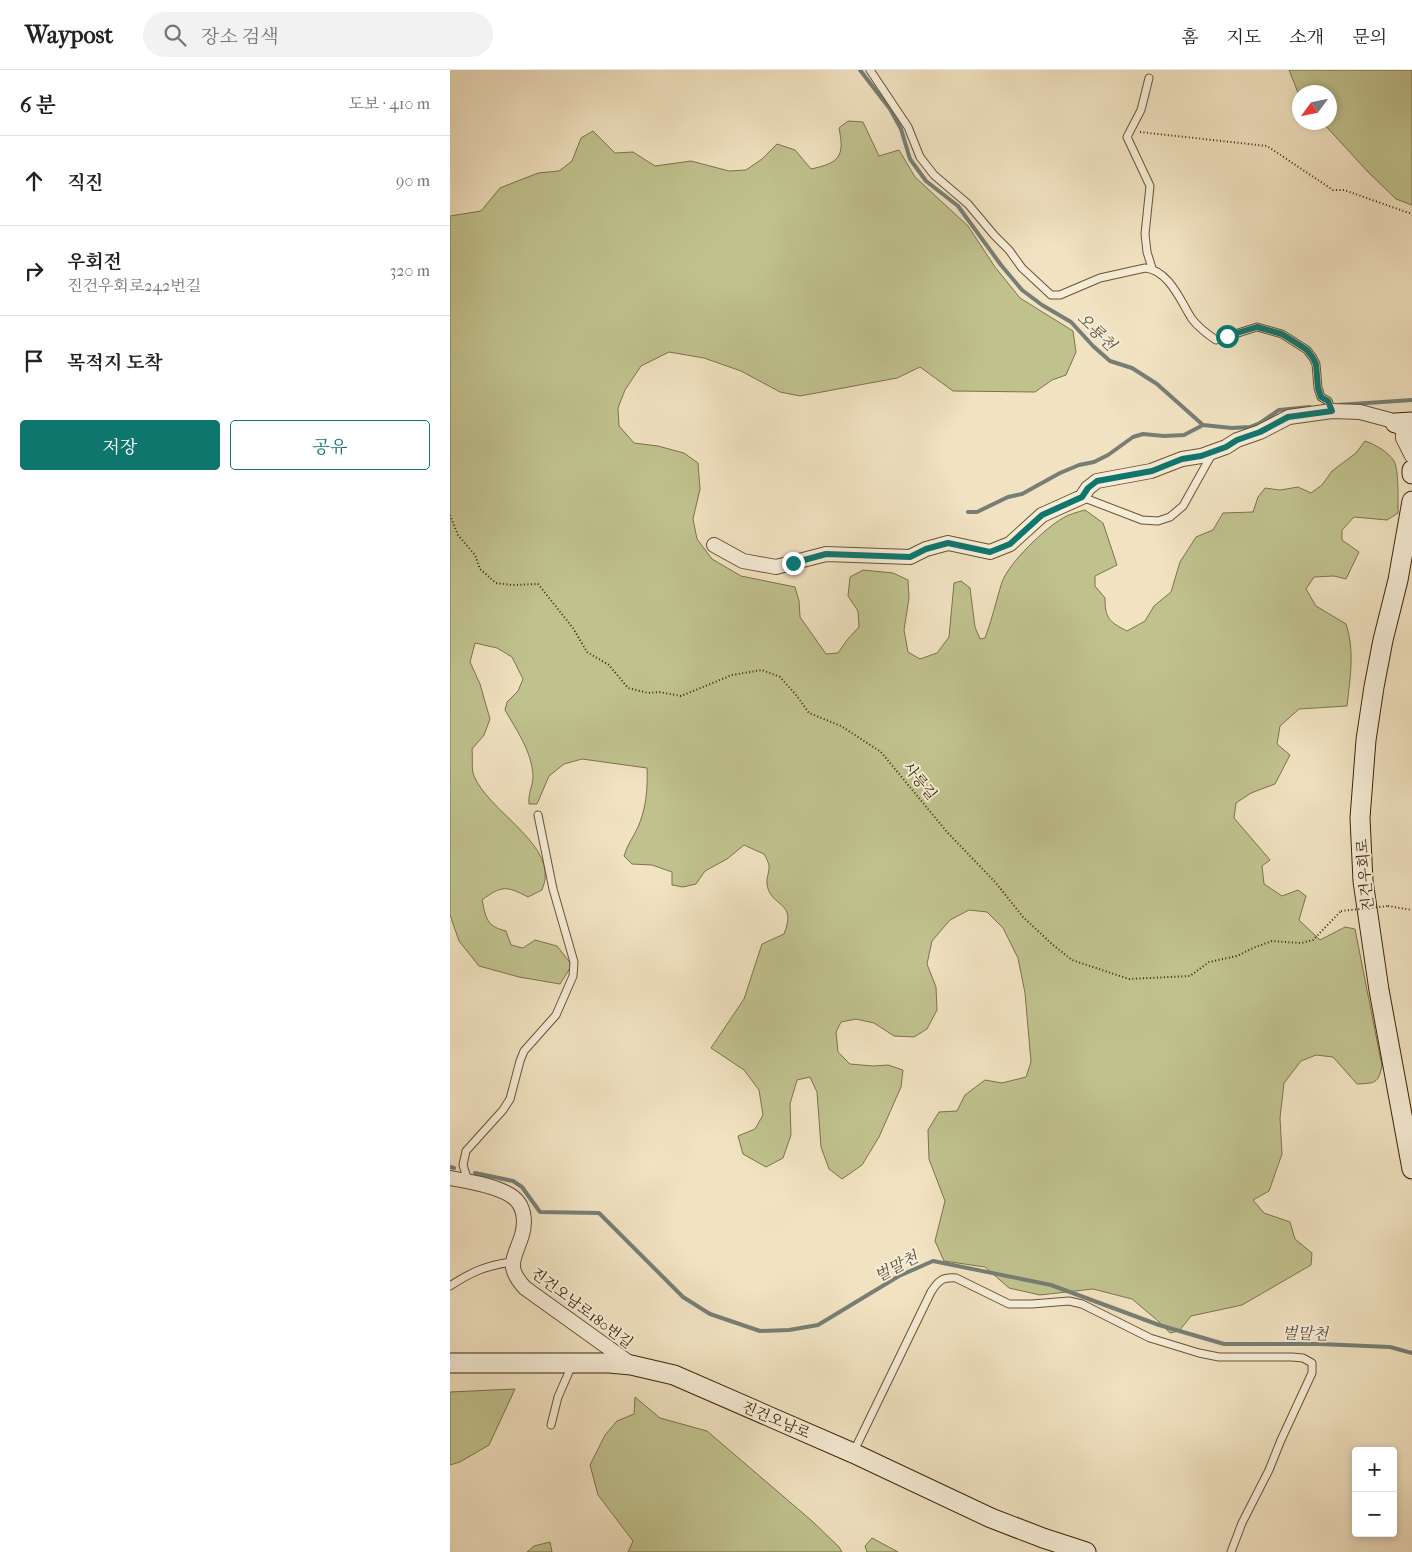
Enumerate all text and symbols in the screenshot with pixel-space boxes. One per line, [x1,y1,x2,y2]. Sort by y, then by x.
search box [143,12,493,57]
text: Waypost [25,21,113,49]
icon: search [161,21,189,49]
text: 장소 검색 [201,26,279,48]
text: 홈 [1181,27,1199,48]
text: 지도 [1227,27,1261,48]
text: 소개 [1289,27,1324,48]
text: 문의 [1352,27,1387,48]
north arrow [1292,85,1337,130]
text: 6 분 [20,93,56,117]
text: 도보 · 410 m [348,94,430,113]
icon: ahead [20,167,48,195]
text: 90 m [396,171,430,190]
text: 직진 [67,172,104,194]
text: 우회전 [67,251,122,273]
icon: right [20,257,48,285]
text: 320 m [390,261,430,280]
text: 진건우회로242번길 [67,276,201,295]
water label: 오룡천 [1073,308,1121,355]
route start [1216,325,1239,348]
icon: arrive [20,347,48,375]
text: 목적지 도착 [67,352,163,374]
button: 저장 [20,420,220,470]
button: 공유 [230,420,430,470]
route end [782,552,805,575]
street label: 사릉길 [899,758,941,804]
street label: 진건우회로 [1353,838,1377,912]
water label: 벌말천 [871,1246,923,1286]
street label: 진건오남로180번길 [528,1264,636,1352]
water label: 벌말천 [1282,1324,1330,1343]
street label: 진건오남로 [739,1398,813,1443]
map controls [1352,1447,1397,1537]
button: + [1352,1447,1397,1492]
button: − [1352,1492,1397,1537]

